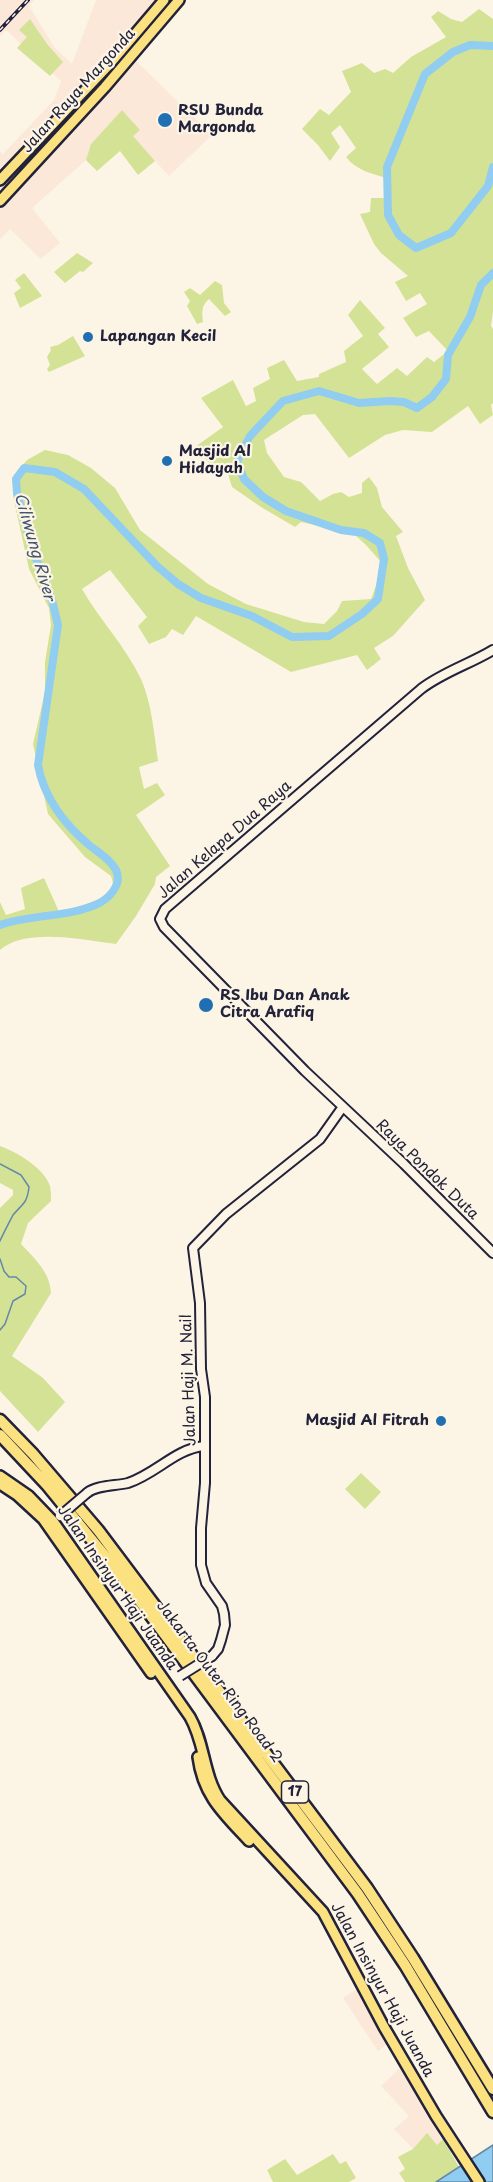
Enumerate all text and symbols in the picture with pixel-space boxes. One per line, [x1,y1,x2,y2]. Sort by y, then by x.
street label: Jalan Raya Margonda [18,25,140,157]
place label: RSU Bunda Margonda [178,102,263,137]
marker: RSU Bunda Margonda [156,111,174,129]
place label: Lapangan Kecil [100,328,216,346]
marker: Lapangan Kecil [81,330,95,344]
place label: Masjid Al Hidayah [179,443,251,478]
marker: Masjid Al Hidayah [160,454,174,468]
water label: Ciliwung River [9,491,59,603]
street label: Jalan Kelapa Dua Raya [155,777,295,903]
place label: RS Ibu Dan Anak Citra Arafiq [220,987,350,1022]
marker: RS Ibu Dan Anak Citra Arafiq [197,996,215,1014]
street label: Raya Pondok Duta [372,1116,482,1224]
street label: Jalan Haji M. Nail [178,1314,200,1446]
place label: Masjid Al Fitrah [305,1412,429,1430]
marker: Masjid Al Fitrah [434,1414,448,1428]
street label: Jalan Insinyur Haji Juanda [53,1502,181,1674]
street label: Jakarta Outer Ring Road 2 [152,1598,286,1766]
road number: 17 [282,1781,308,1803]
street label: Jalan Insinyur Haji Juanda [326,1900,438,2080]

